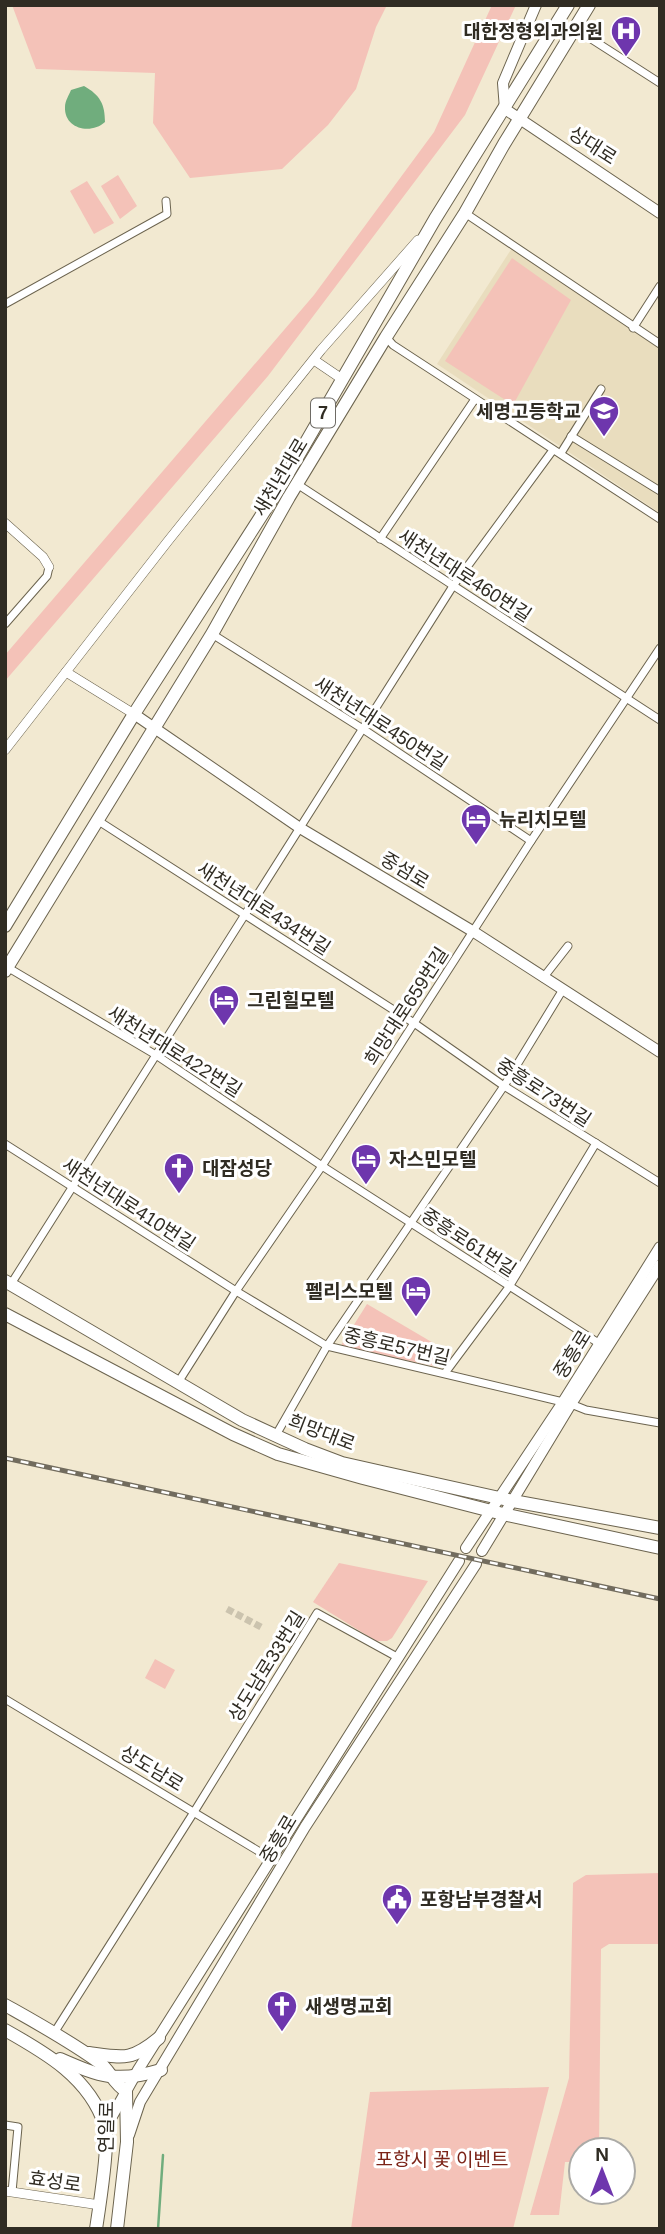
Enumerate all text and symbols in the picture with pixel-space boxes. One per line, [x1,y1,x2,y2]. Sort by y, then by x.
hospital icon: 대한정형외과의원 [609,14,643,58]
place label: 대한정형외과의원 [463,21,603,42]
street label: 상대로 [565,122,620,169]
school or university icon: 세명고등학교 [587,394,621,438]
road number: 7 [311,398,335,428]
place label: 세명고등학교 [476,401,581,422]
street label: 새천년대로 [249,434,312,520]
street label: 새천년대로460번길 [394,525,535,626]
street label: 새천년대로450번길 [310,673,451,774]
hotel icon: 뉴리치모텔 [459,802,493,846]
place label: 뉴리치모텔 [499,809,586,830]
street label: 중섬로 [377,848,433,893]
street label: 새천년대로434번길 [193,858,334,959]
street label: 희망대로659번길 [360,943,452,1069]
hotel icon: 그린힐모텔 [207,983,241,1027]
place label: 그린힐모텔 [247,990,334,1011]
street label: 새천년대로422번길 [104,1002,246,1101]
street label: 중흥로73번길 [492,1054,595,1131]
hotel icon: 자스민모텔 [349,1142,383,1186]
place label: 자스민모텔 [389,1149,476,1170]
church icon: 대잠성당 [162,1151,196,1195]
street label: 새천년대로410번길 [58,1154,199,1255]
place label: 대잠성당 [202,1158,272,1179]
street label: 중흥로61번길 [417,1204,520,1281]
hotel icon: 펠리스모텔 [399,1274,433,1318]
place label: 펠리스모텔 [306,1281,393,1302]
street label: 중흥로57번길 [342,1324,452,1369]
street label: 중흥로 [550,1326,595,1382]
street label: 희망대로 [285,1410,358,1455]
street label: 상도남로33번길 [224,1607,309,1725]
street label: 상도남로 [116,1741,187,1795]
street label: 중흥로 [256,1811,301,1867]
public building icon: 포항남부경찰서 [380,1882,414,1926]
place label: 포항남부경찰서 [420,1889,542,1910]
church icon: 새생명교회 [265,1989,299,2033]
place label: 새생명교회 [305,1996,392,2017]
street label: 연일로 [96,2101,117,2153]
north arrow [567,2136,637,2206]
text: N [595,2144,609,2165]
park label: 포항시 꽃 이벤트 [376,2149,508,2170]
street label: 효성로 [27,2167,82,2196]

